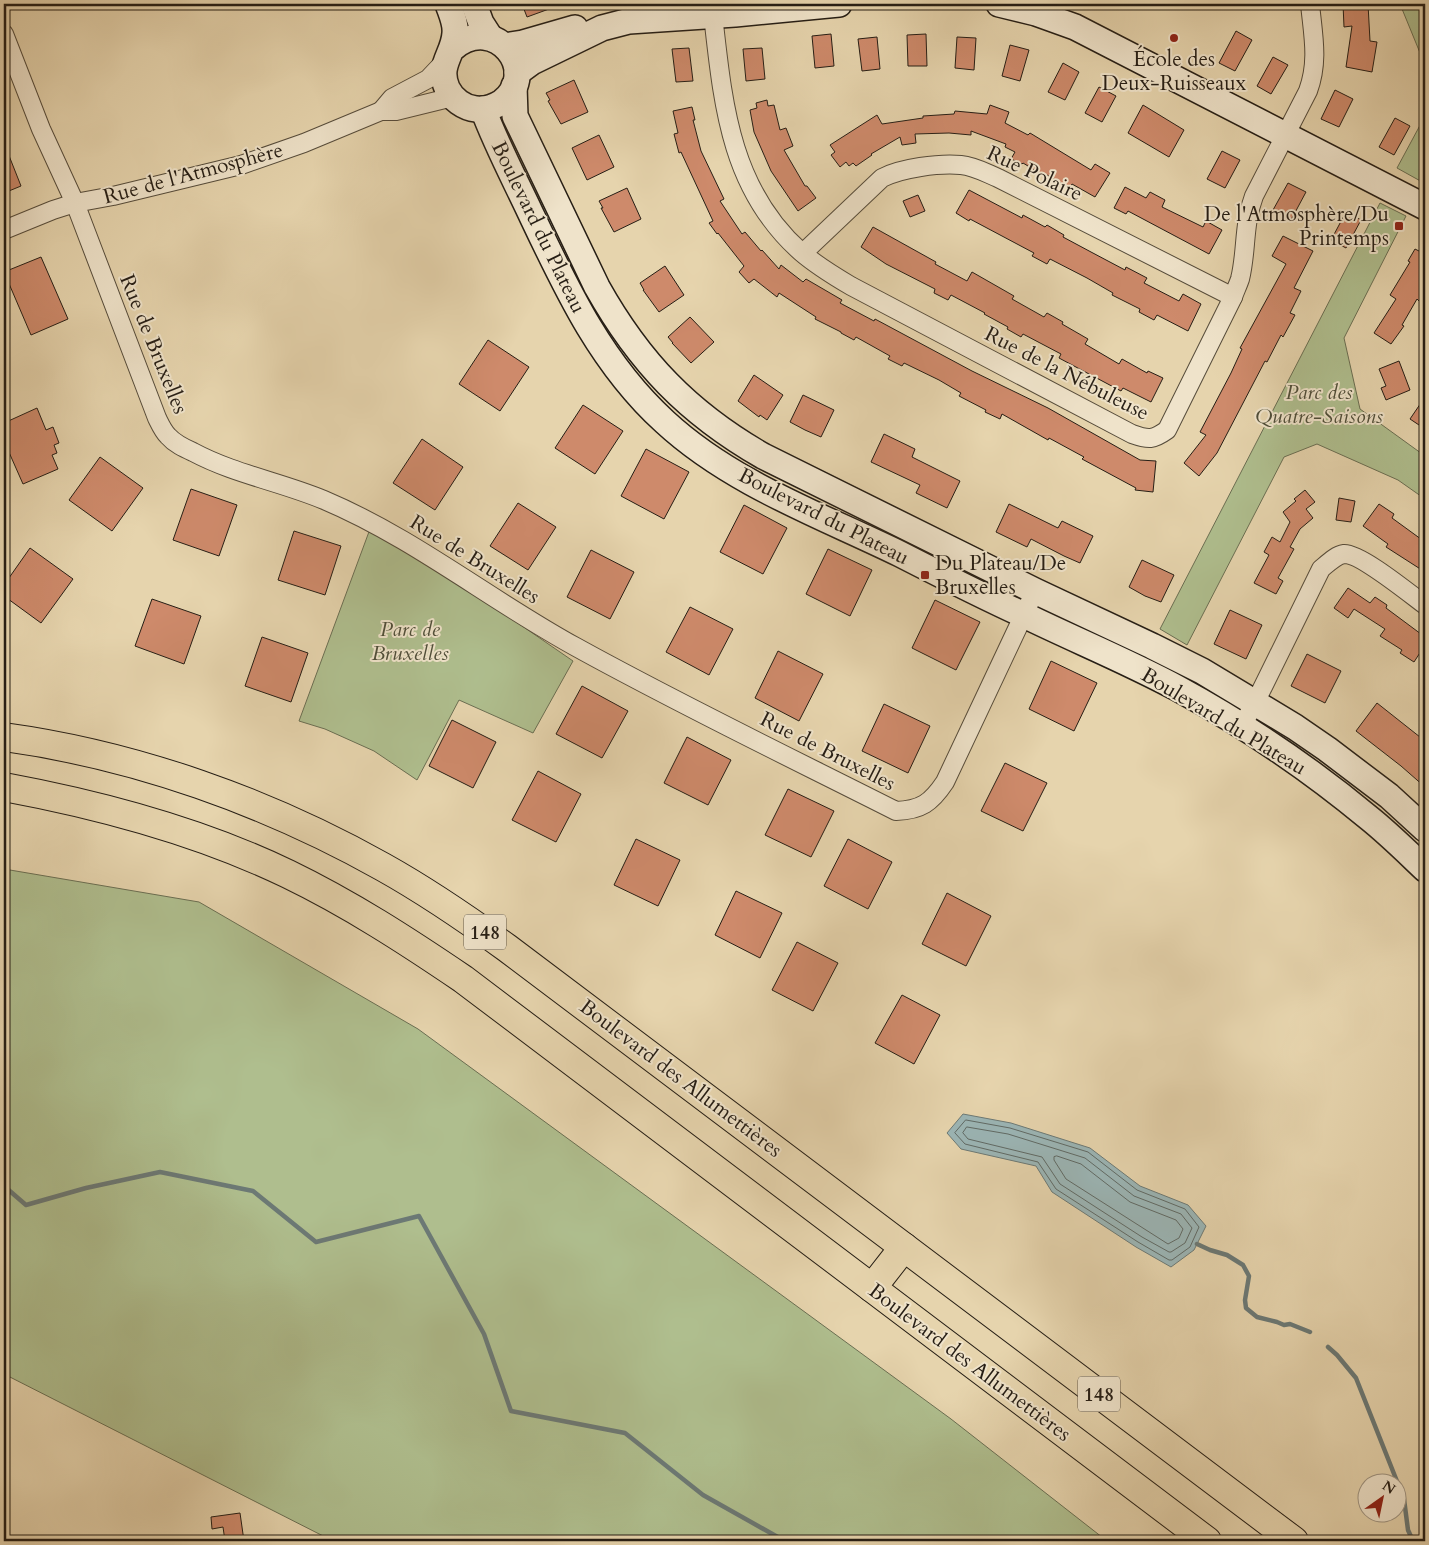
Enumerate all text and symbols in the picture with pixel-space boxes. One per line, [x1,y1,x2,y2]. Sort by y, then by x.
marker: École des Deux-Ruisseaux [1168,32,1180,44]
place label: École des Deux-Ruisseaux [1102,45,1247,98]
street label: Rue de l'Atmosphère [100,136,286,211]
street label: Boulevard du Plateau [484,136,593,318]
street label: Rue Polaire [982,139,1087,208]
place label: De l'Atmosphère/Du Printemps [1204,200,1389,253]
marker: De l'Atmosphère/Du Printemps [1393,220,1405,232]
street label: Rue de Bruxelles [112,270,195,418]
street label: Rue de la Nébuleuse [980,319,1154,427]
park label: Parc des Quatre-Saisons [1255,378,1383,431]
street label: Boulevard du Plateau [733,461,914,572]
street label: Rue de Bruxelles [404,508,545,611]
place label: Du Plateau/De Bruxelles [935,549,1066,602]
marker: Du Plateau/De Bruxelles [919,569,931,581]
park label: Parc de Bruxelles [371,615,449,668]
street label: Boulevard du Plateau [1136,661,1312,782]
street label: Rue de Bruxelles [755,705,900,798]
road number: 148 [464,914,506,950]
street label: Boulevard des Allumettières [573,993,788,1164]
street label: Boulevard des Allumettières [862,1277,1077,1448]
road number: 148 [1078,1376,1120,1412]
north arrow [1356,1472,1406,1522]
text: N [1379,1476,1399,1499]

